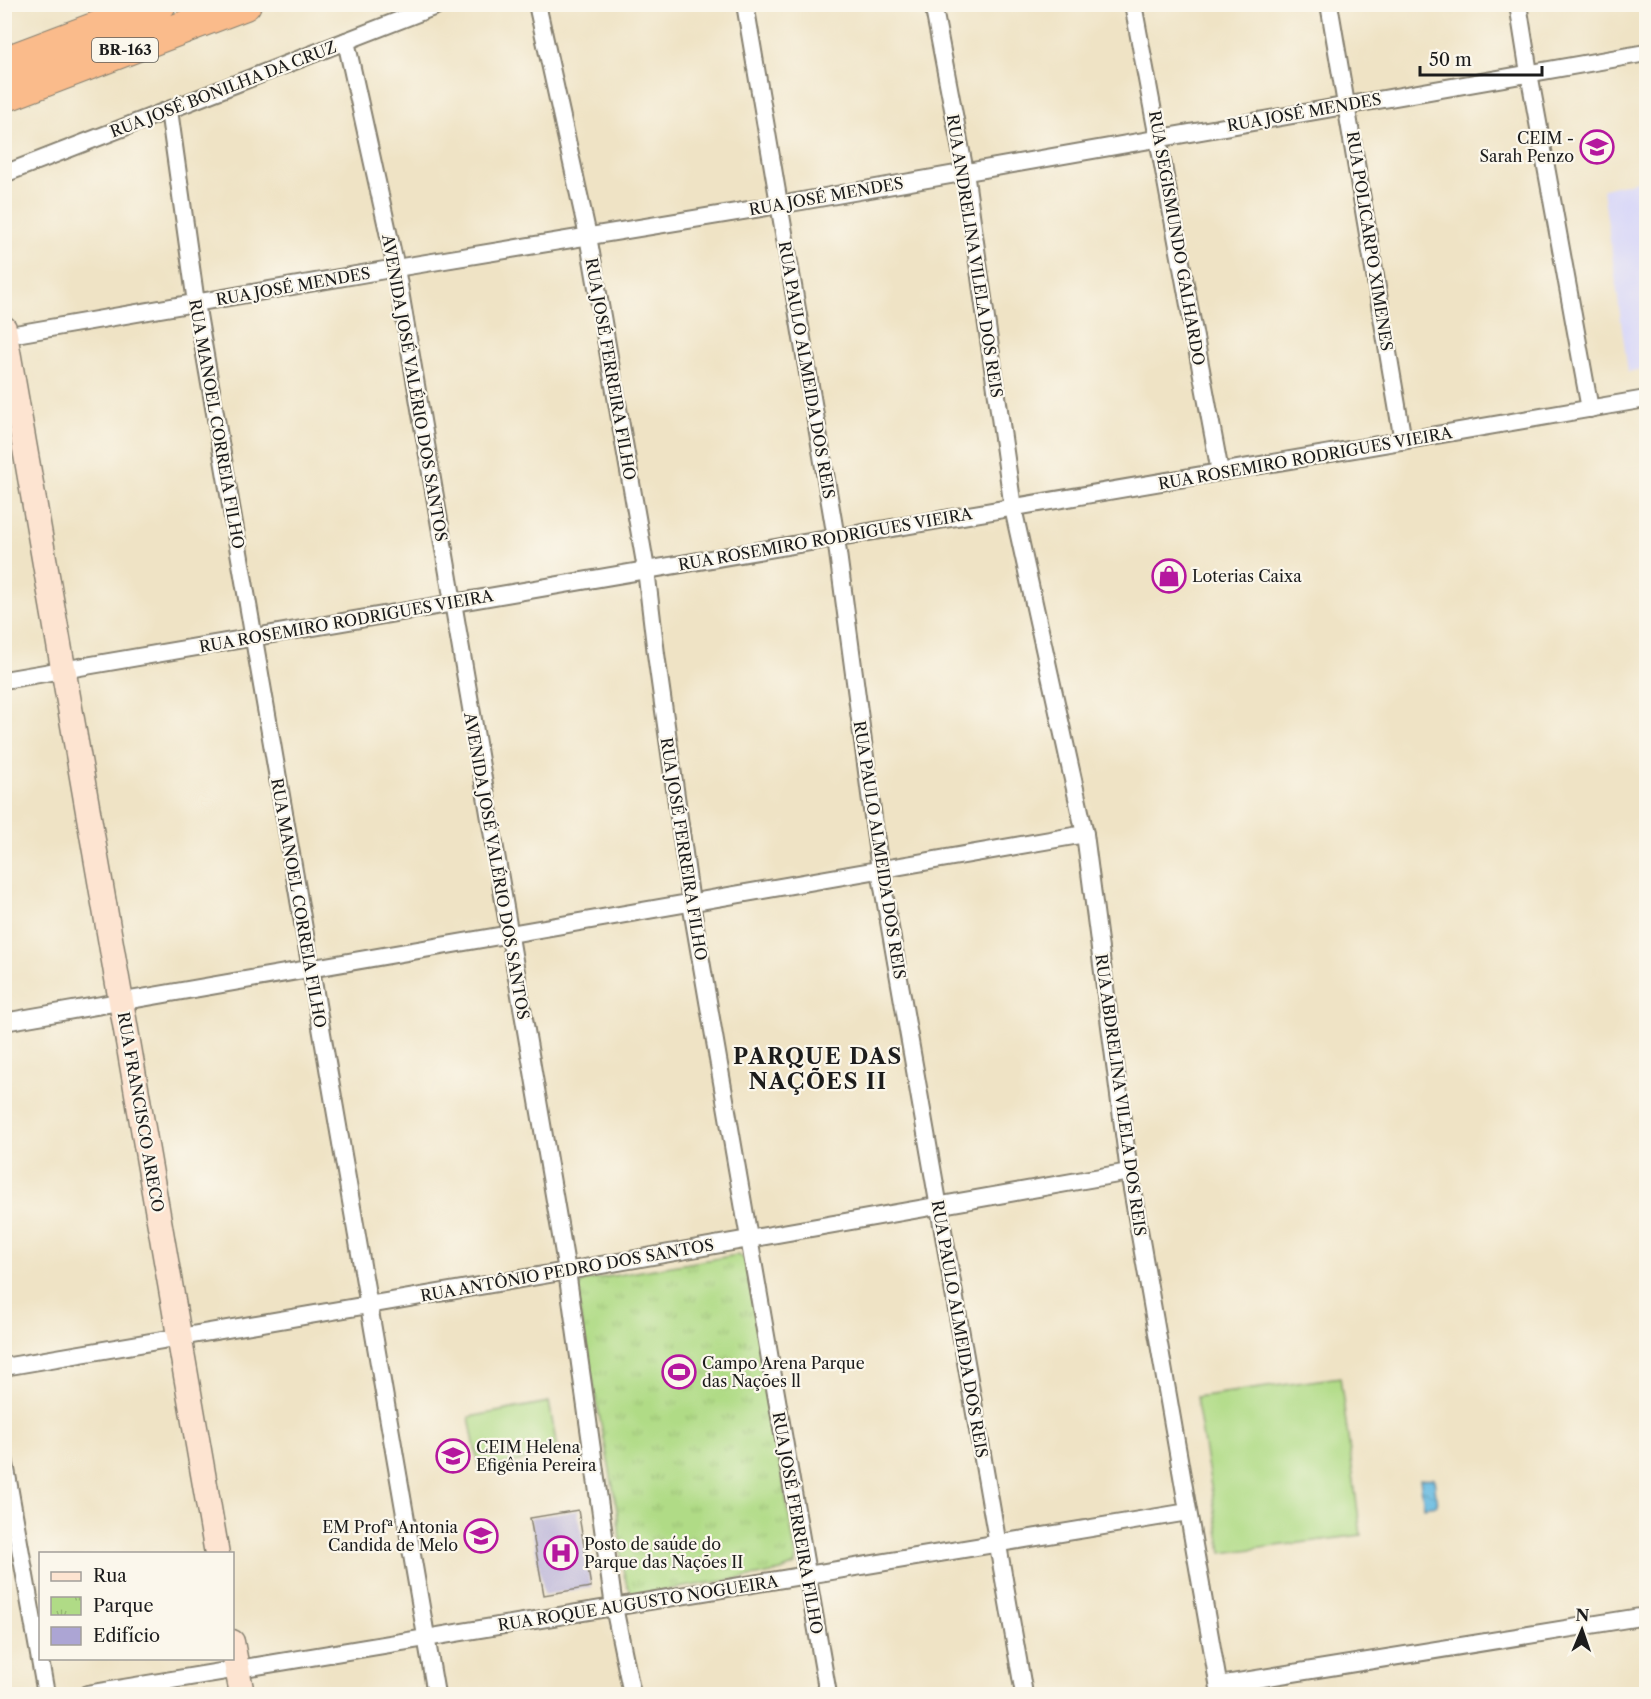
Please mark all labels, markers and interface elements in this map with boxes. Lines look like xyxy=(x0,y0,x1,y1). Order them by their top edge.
street label: RUA JOSÉ BONILHA DA CRUZ xyxy=(107,36,339,142)
road number: BR-163 xyxy=(92,38,158,62)
scale bar xyxy=(1420,39,1542,77)
text: 50 m xyxy=(1429,49,1472,71)
street label: RUA JOSÉ MENDES xyxy=(1225,89,1383,135)
street label: RUA SEGISMUNDO GALHARDO xyxy=(1145,109,1209,367)
street label: RUA ANDRELINA VILELA DOS REIS xyxy=(943,113,1007,399)
place label: CEIM - Sarah Penzo xyxy=(1479,128,1574,166)
school or university icon: CEIM - Sarah Penzo xyxy=(1579,129,1615,165)
street label: RUA POLICARPO XIMENES xyxy=(1343,130,1397,352)
street label: RUA JOSÉ MENDES xyxy=(747,173,905,219)
street label: AVENIDA JOSÉ VALÉRIO DOS SANTOS xyxy=(378,232,452,543)
street label: RUA PAULO ALMEIDA DOS REIS xyxy=(774,240,840,500)
street label: RUA JOSÉ FERREIRA FILHO xyxy=(582,256,640,482)
street label: RUA JOSÉ MENDES xyxy=(214,263,372,309)
street label: RUA MANOEL CORREIA FILHO xyxy=(185,297,249,551)
street label: RUA ROSEMIRO RODRIGUES VIEIRA xyxy=(1156,422,1455,494)
street label: RUA ROSEMIRO RODRIGUES VIEIRA xyxy=(676,503,975,575)
shop icon: Loterias Caixa xyxy=(1151,558,1187,594)
place label: Loterias Caixa xyxy=(1192,566,1302,586)
street label: RUA ROSEMIRO RODRIGUES VIEIRA xyxy=(197,585,496,657)
street label: AVENIDA JOSÉ VALÉRIO DOS SANTOS xyxy=(460,710,534,1021)
street label: RUA PAULO ALMEIDA DOS REIS xyxy=(850,719,910,981)
street label: RUA JOSÉ FERREIRA FILHO xyxy=(656,736,712,962)
street label: RUA MANOEL CORREIA FILHO xyxy=(267,776,331,1030)
street label: RUA ABDRELINA VILELA DOS REIS xyxy=(1091,953,1151,1237)
street label: RUA FRANCISCO ARECO xyxy=(114,1010,168,1214)
district label: PARQUE DAS NAÇÕES II xyxy=(733,1043,903,1095)
street label: RUA PAULO ALMEIDA DOS REIS xyxy=(927,1199,993,1459)
street label: RUA ANTÔNIO PEDRO DOS SANTOS xyxy=(419,1234,715,1306)
place label: Campo Arena Parque das Nações ll xyxy=(702,1353,865,1391)
sports icon: Campo Arena Parque das Nações ll xyxy=(661,1354,697,1390)
street label: RUA JOSÉ FERREIRA FILHO xyxy=(769,1410,827,1636)
place label: CEIM Helena Efigênia Pereira xyxy=(476,1437,597,1475)
school or university icon: CEIM Helena Efigênia Pereira xyxy=(435,1438,471,1474)
place label: EM Profª Antonia Candida de Melo xyxy=(322,1517,459,1555)
school or university icon: EM Profª Antonia Candida de Melo xyxy=(463,1518,499,1554)
place label: Posto de saúde do Parque das Nações II xyxy=(584,1534,743,1572)
hospital icon: Posto de saúde do Parque das Nações II xyxy=(543,1535,579,1571)
legend xyxy=(39,1552,234,1660)
text: Rua xyxy=(93,1565,127,1587)
street label: RUA ROQUE AUGUSTO NOGUEIRA xyxy=(496,1571,781,1635)
text: Parque xyxy=(93,1595,154,1617)
north arrow xyxy=(1552,1600,1612,1660)
text: N xyxy=(1575,1605,1590,1625)
text: Edifício xyxy=(93,1625,160,1647)

